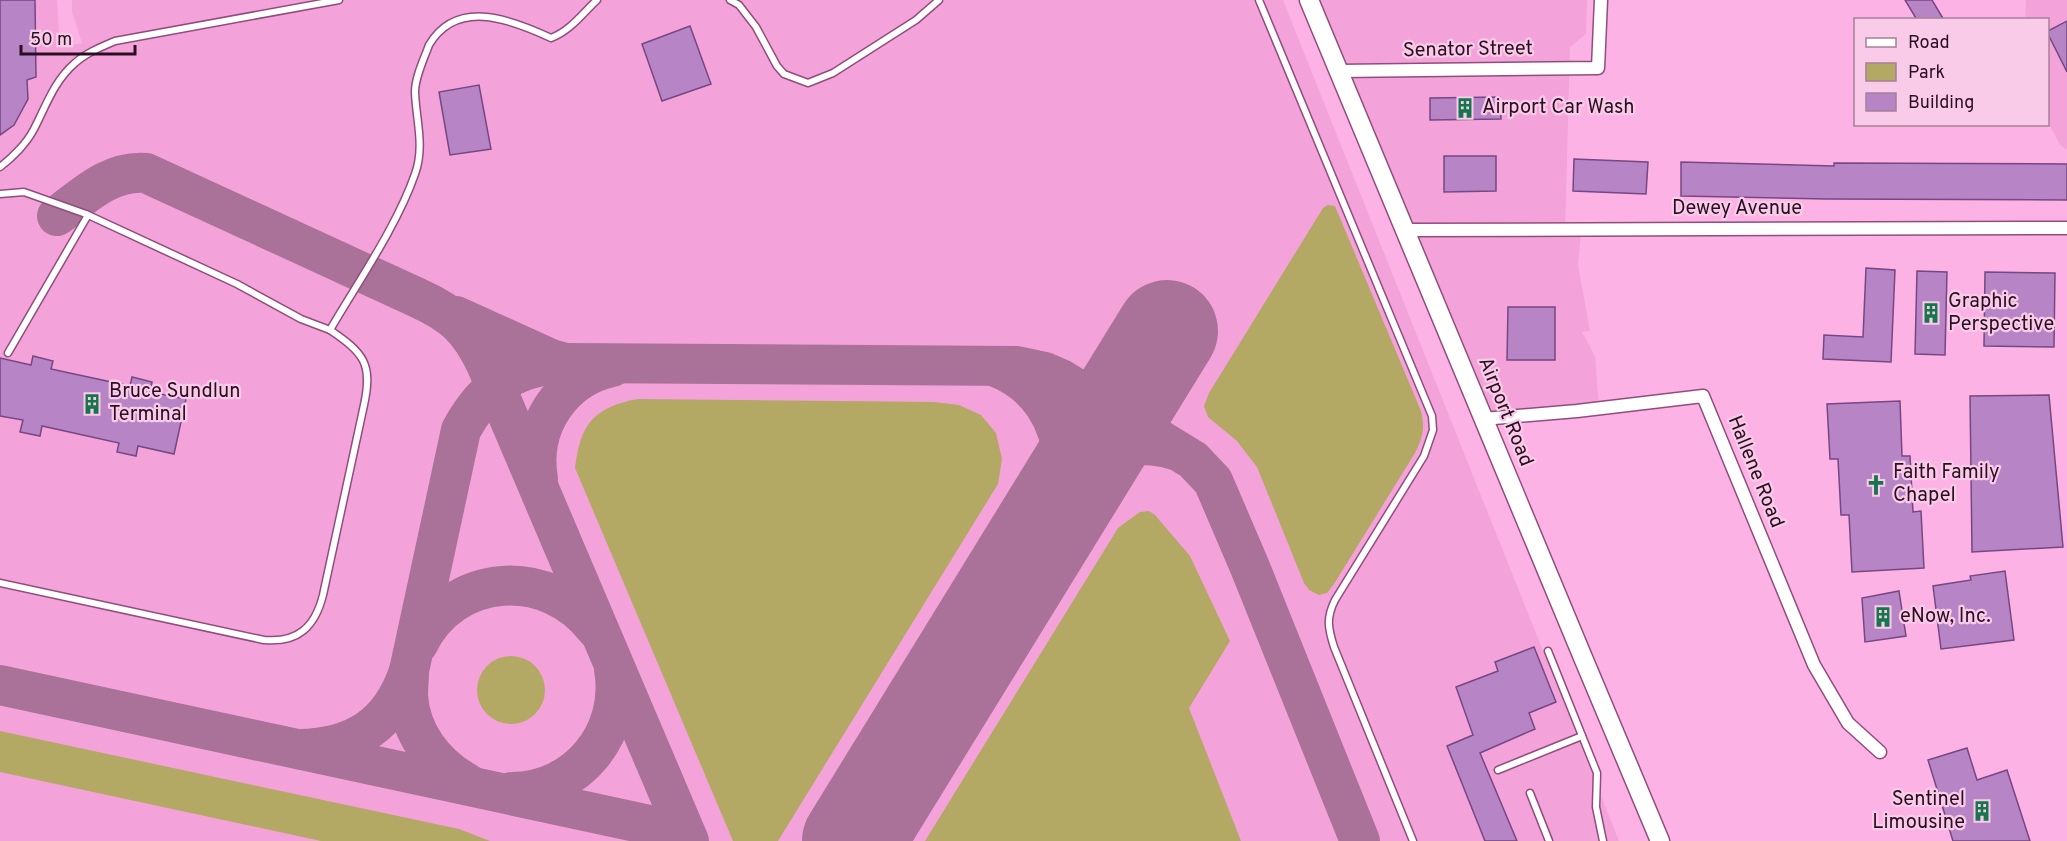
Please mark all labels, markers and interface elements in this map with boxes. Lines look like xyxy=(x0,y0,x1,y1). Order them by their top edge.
scale bar xyxy=(21,18,135,56)
legend xyxy=(1854,18,2049,126)
text: 50 m xyxy=(30,29,72,52)
text: Road xyxy=(1908,32,1950,55)
street label: Senator Street xyxy=(1403,36,1533,64)
text: Park xyxy=(1908,62,1945,85)
text: Building xyxy=(1908,92,1974,115)
place label: Airport Car Wash xyxy=(1482,95,1635,121)
building icon: Airport Car Wash xyxy=(1453,96,1477,120)
street label: Dewey Avenue xyxy=(1672,196,1802,222)
place label: Graphic Perspective xyxy=(1948,289,2054,338)
building icon: Graphic Perspective xyxy=(1919,301,1943,325)
street label: Airport Road xyxy=(1471,354,1539,470)
place label: Bruce Sundlun Terminal xyxy=(109,379,241,428)
building icon: Bruce Sundlun Terminal xyxy=(80,392,104,416)
street label: Hallene Road xyxy=(1721,412,1789,532)
place label: Faith Family Chapel xyxy=(1893,460,2000,509)
church icon: Faith Family Chapel xyxy=(1864,473,1888,497)
place label: eNow, Inc. xyxy=(1900,604,1991,630)
building icon: eNow, Inc. xyxy=(1871,605,1895,629)
place label: Sentinel Limousine xyxy=(1872,787,1965,836)
building icon: Sentinel Limousine xyxy=(1970,799,1994,823)

